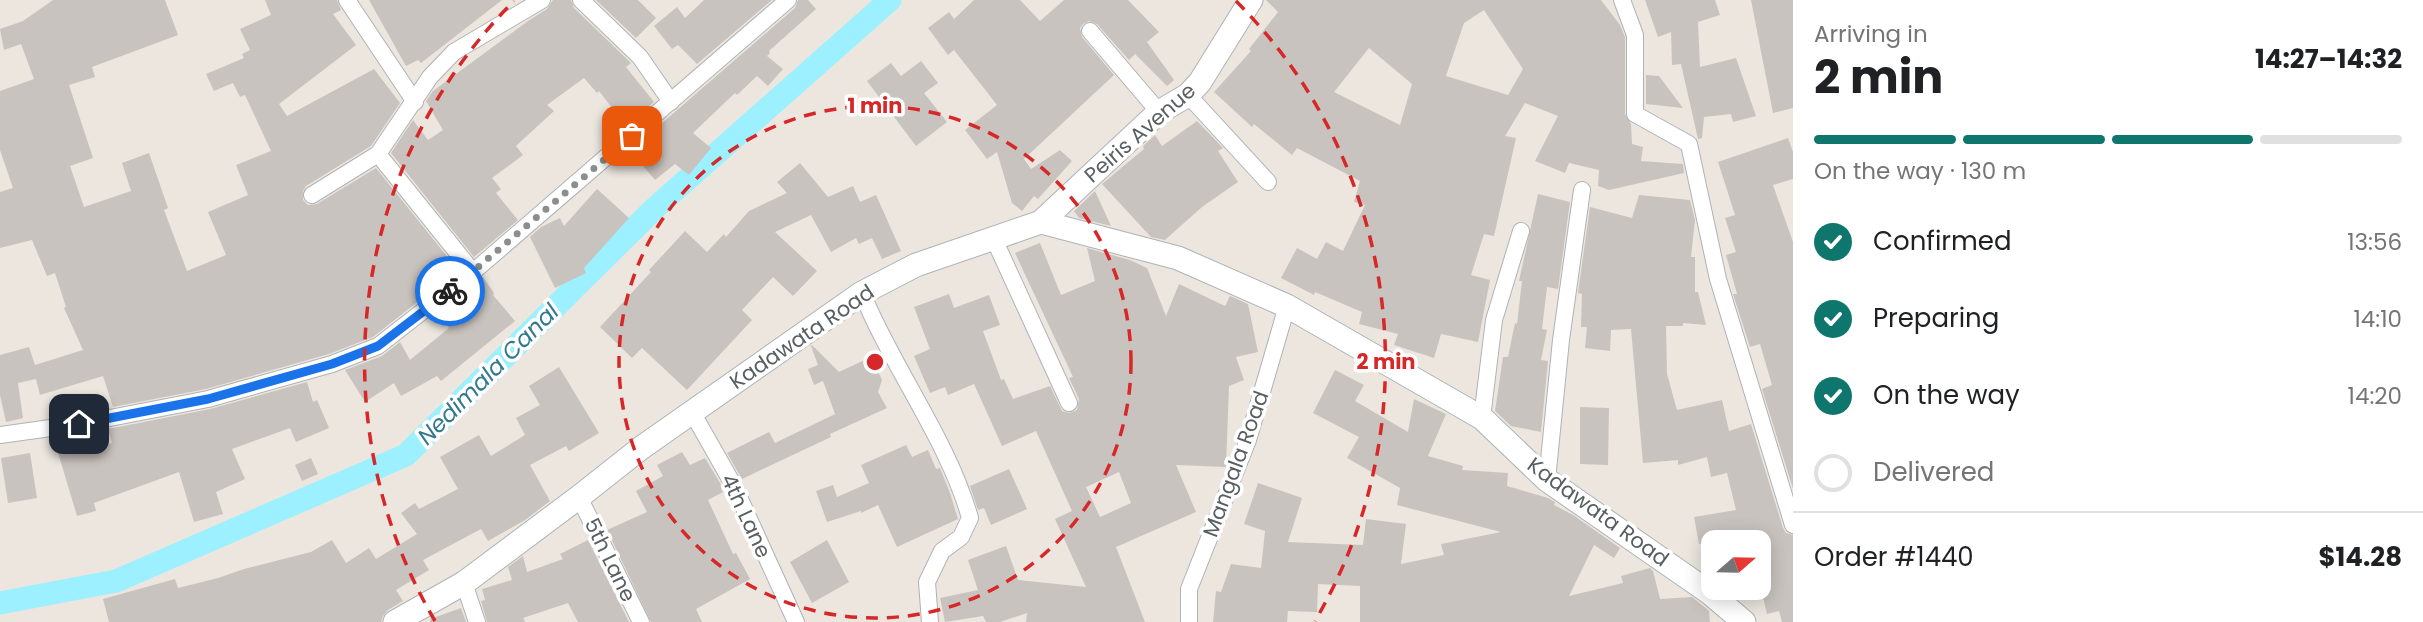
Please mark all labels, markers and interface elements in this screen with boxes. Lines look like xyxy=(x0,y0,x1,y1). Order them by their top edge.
text: Arriving in xyxy=(1814,18,1928,50)
text: 14:27–14:32 xyxy=(2255,41,2402,77)
text: 2 min xyxy=(1814,45,1943,109)
street label: Peiris Avenue xyxy=(1078,76,1202,189)
text: 1 min xyxy=(848,91,902,120)
pin xyxy=(602,106,662,166)
icon: bag xyxy=(613,117,651,155)
text: On the way · 130 m xyxy=(1814,155,2026,187)
icon: check xyxy=(1814,223,1852,261)
text: Confirmed xyxy=(1873,223,2011,259)
text: 13:56 xyxy=(2347,226,2402,258)
courier xyxy=(415,256,485,326)
icon: bike xyxy=(431,272,469,310)
street label: Kadawata Road xyxy=(724,277,880,396)
water label: Nedimala Canal xyxy=(410,296,566,452)
icon: check xyxy=(1814,300,1852,338)
text: Preparing xyxy=(1873,300,1999,336)
text: 14:10 xyxy=(2353,303,2402,335)
text: 2 min xyxy=(1356,347,1416,376)
centre of rings xyxy=(863,350,887,374)
icon: check xyxy=(1814,377,1852,415)
text: On the way xyxy=(1873,377,2020,413)
text: 14:20 xyxy=(2348,380,2402,412)
street label: Mangala Road xyxy=(1196,387,1275,541)
pin xyxy=(49,394,109,454)
icon: home xyxy=(60,405,98,443)
street label: Kadawata Road xyxy=(1522,450,1675,573)
text: Delivered xyxy=(1873,454,1994,490)
street label: 4th Lane xyxy=(714,469,779,563)
street label: 5th Lane xyxy=(578,513,643,606)
north arrow xyxy=(1701,530,1771,600)
map controls xyxy=(1701,530,1771,600)
text: Order #1440 xyxy=(1814,539,1974,575)
text: $14.28 xyxy=(2318,539,2402,575)

